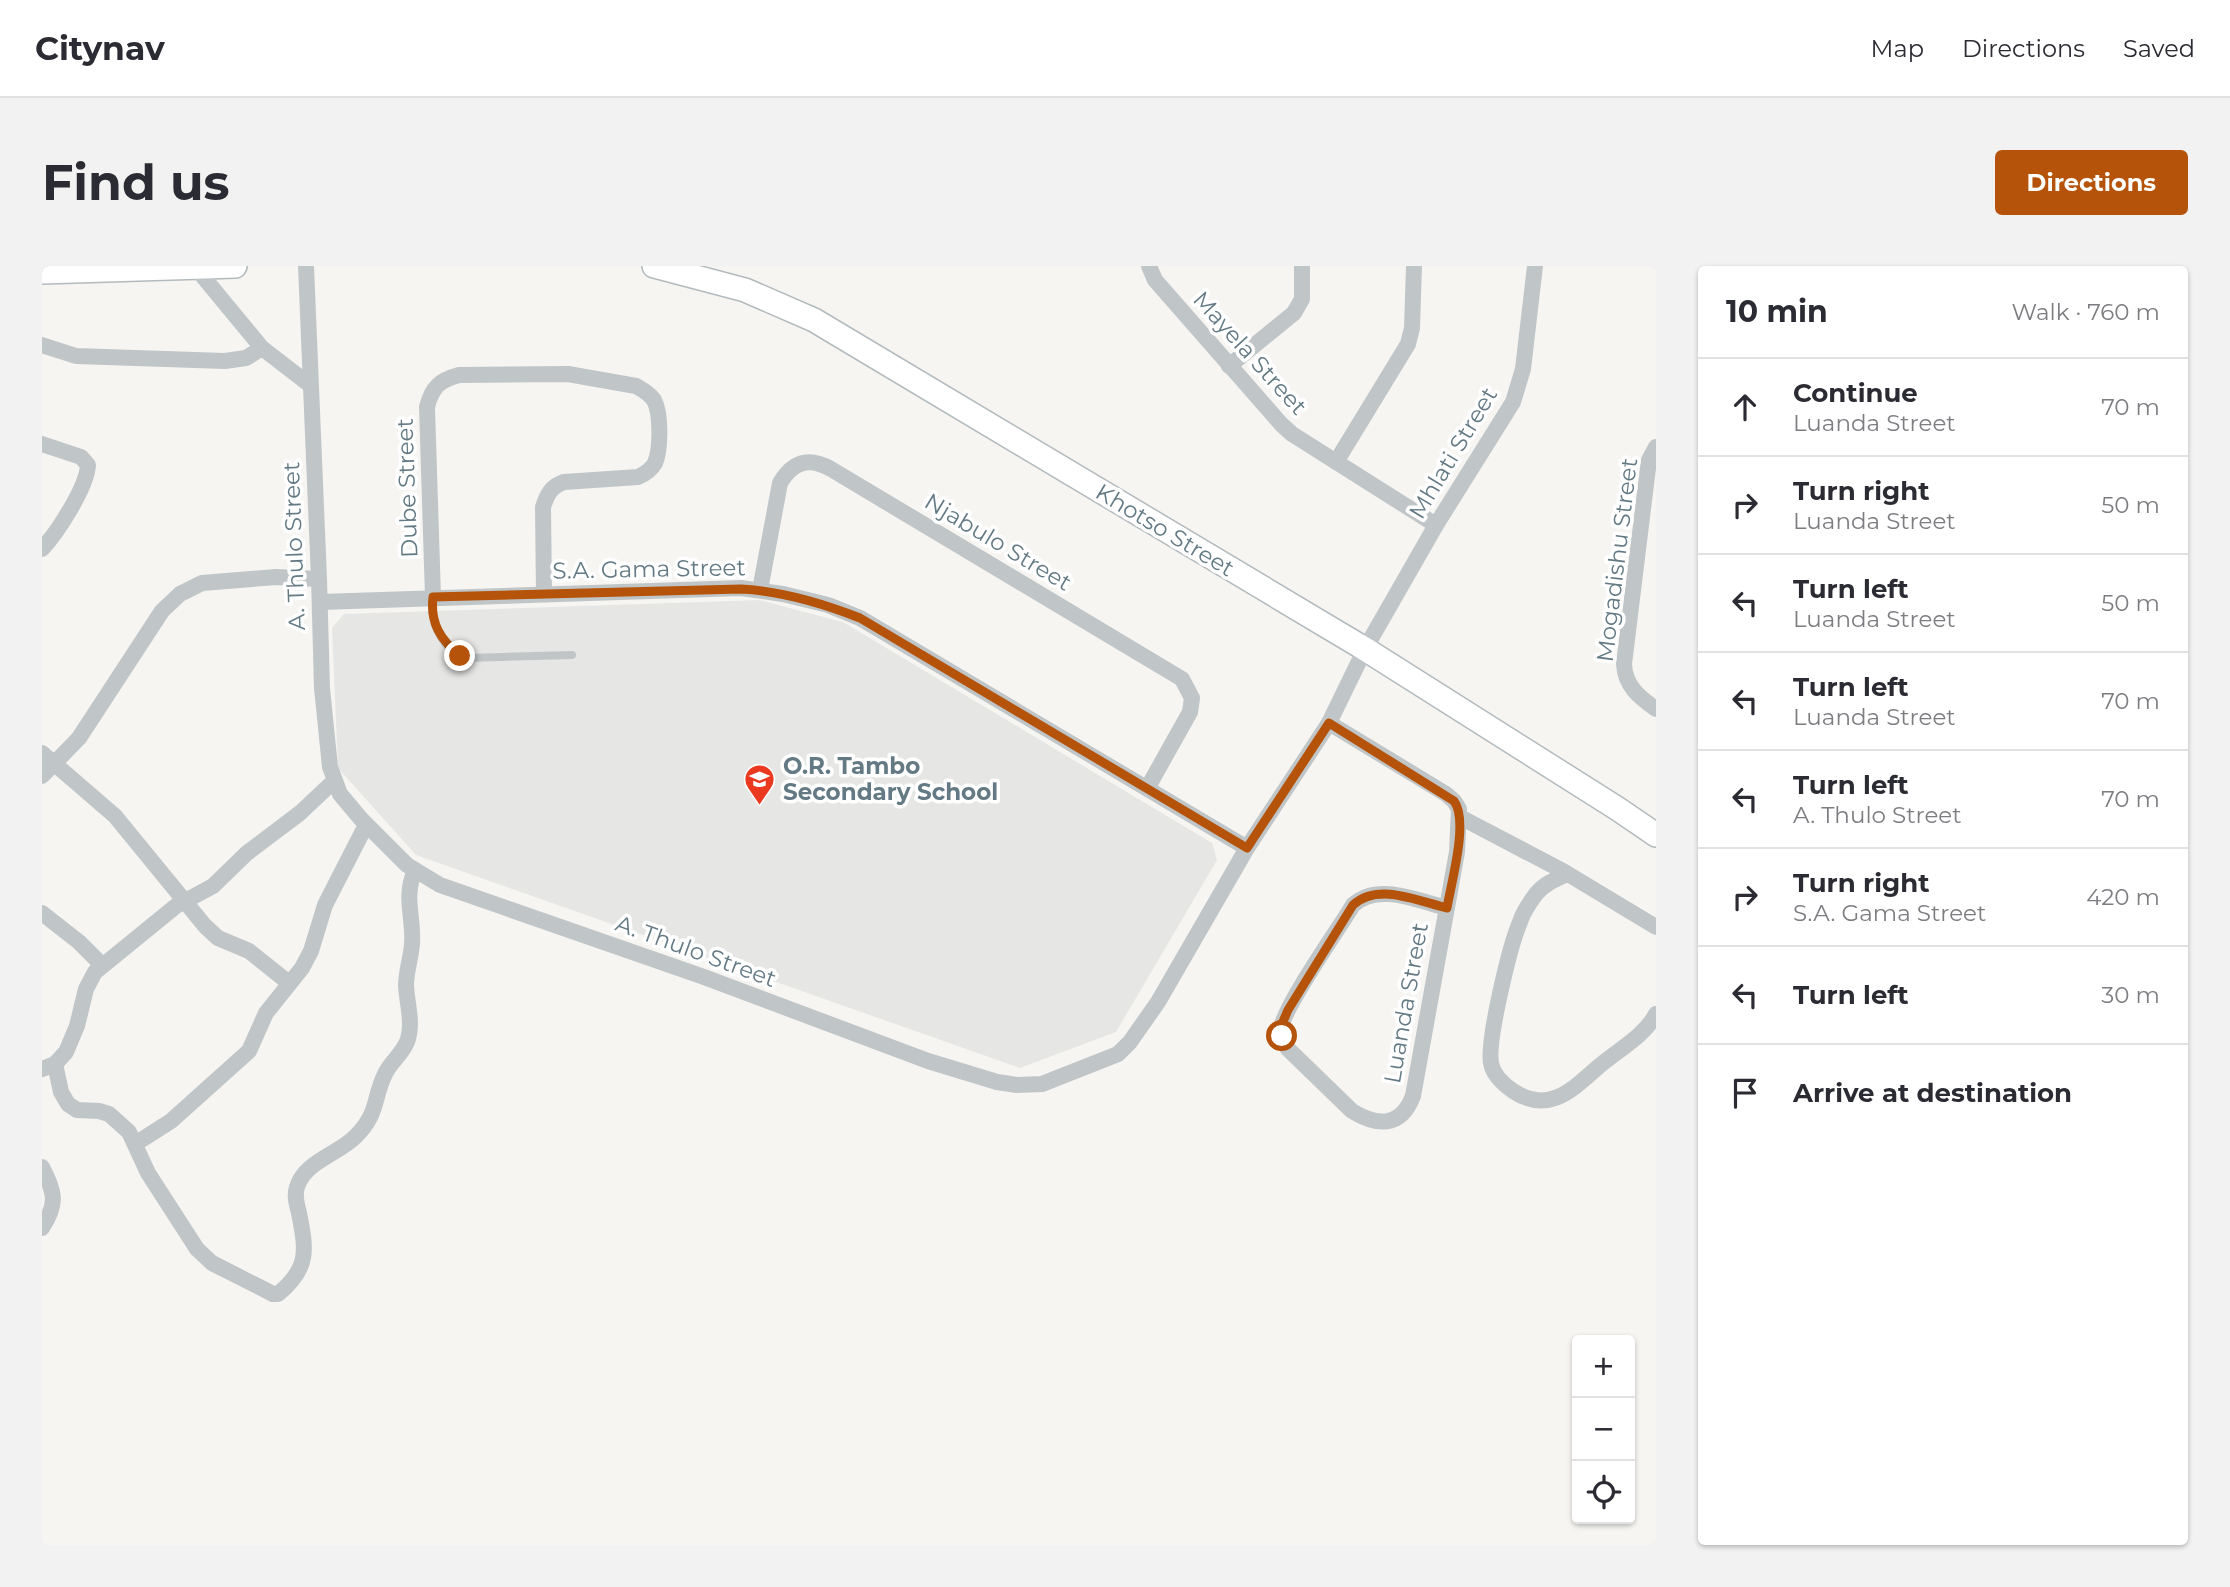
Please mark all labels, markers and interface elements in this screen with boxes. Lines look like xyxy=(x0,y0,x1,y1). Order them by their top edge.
text: Citynav xyxy=(35,28,165,68)
text: Map xyxy=(1871,34,1924,63)
text: Directions xyxy=(1962,34,2085,63)
text: Saved xyxy=(2123,34,2195,63)
button: Directions xyxy=(1995,150,2188,215)
text: Find us xyxy=(42,153,230,212)
street label: Mayela Street xyxy=(1187,286,1313,420)
text: 10 min xyxy=(1726,293,1828,330)
text: Walk · 760 m xyxy=(2012,298,2160,326)
text: Continue xyxy=(1793,377,1918,409)
street label: Mhlati Street xyxy=(1403,382,1503,524)
icon: ahead xyxy=(1726,388,1764,426)
text: 70 m xyxy=(2101,393,2160,421)
text: Luanda Street xyxy=(1793,409,1956,437)
street label: Dube Street xyxy=(391,418,423,558)
street label: Mogadishu Street xyxy=(1591,456,1643,664)
street label: A. Thulo Street xyxy=(277,461,311,631)
text: Turn right xyxy=(1793,475,1929,507)
street label: Khotso Street xyxy=(1091,478,1239,582)
icon: right xyxy=(1726,486,1764,524)
street label: Njabulo Street xyxy=(920,487,1076,597)
text: 50 m xyxy=(2101,491,2160,519)
text: Luanda Street xyxy=(1793,507,1956,535)
street label: S.A. Gama Street xyxy=(552,553,746,585)
text: Turn left xyxy=(1793,573,1909,605)
icon: left xyxy=(1726,584,1764,622)
text: 50 m xyxy=(2101,589,2160,617)
text: Luanda Street xyxy=(1793,605,1956,633)
route end xyxy=(444,640,475,671)
text: Turn left xyxy=(1793,671,1909,703)
icon: left xyxy=(1726,682,1764,720)
text: 70 m xyxy=(2101,687,2160,715)
text: Luanda Street xyxy=(1793,703,1956,731)
place label: O.R. Tambo Secondary School xyxy=(783,752,998,806)
school or university icon: O.R. Tambo Secondary School xyxy=(743,762,777,806)
text: Turn left xyxy=(1793,769,1909,801)
icon: left xyxy=(1726,780,1764,818)
text: 70 m xyxy=(2101,785,2160,813)
text: A. Thulo Street xyxy=(1793,801,1962,829)
text: Turn right xyxy=(1793,867,1929,899)
icon: right xyxy=(1726,878,1764,916)
text: 420 m xyxy=(2086,883,2160,911)
text: S.A. Gama Street xyxy=(1793,899,1986,927)
street label: A. Thulo Street xyxy=(612,909,780,993)
street label: Luanda Street xyxy=(1378,920,1434,1086)
icon: left xyxy=(1726,976,1764,1014)
text: Turn left xyxy=(1793,979,1909,1011)
text: 30 m xyxy=(2101,981,2160,1009)
route start xyxy=(1266,1020,1297,1051)
icon: arrive xyxy=(1726,1074,1764,1112)
text: Arrive at destination xyxy=(1793,1077,2072,1109)
map controls xyxy=(1572,1335,1635,1524)
button: + xyxy=(1572,1335,1635,1398)
button: − xyxy=(1572,1398,1635,1461)
button: locate xyxy=(1572,1461,1635,1524)

